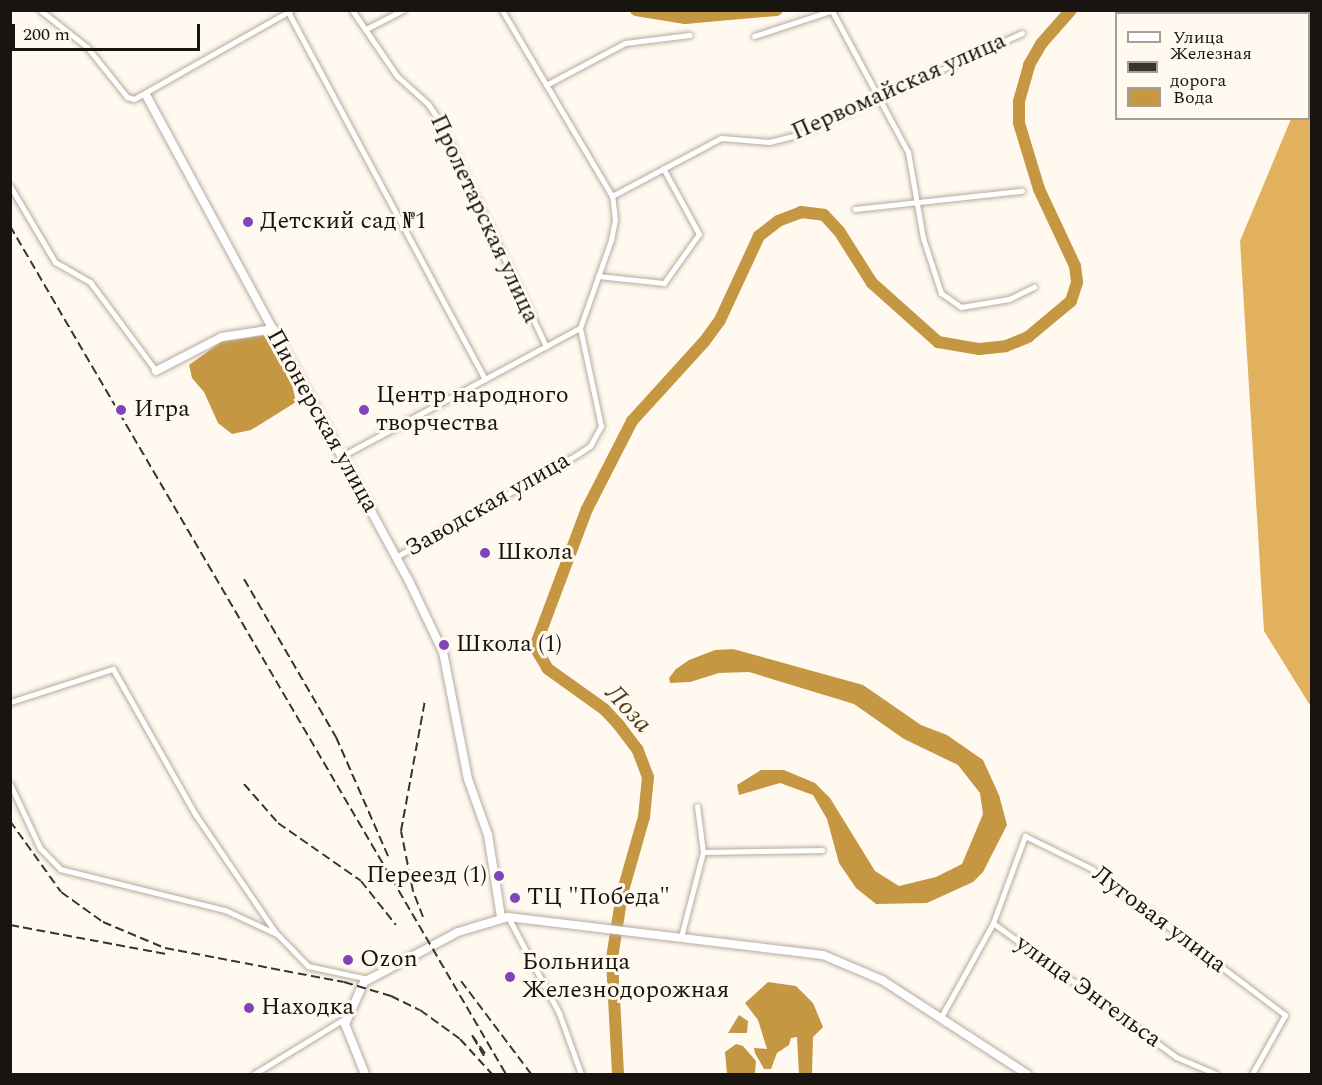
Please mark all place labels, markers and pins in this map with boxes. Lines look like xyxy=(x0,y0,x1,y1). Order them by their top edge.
place label: Детский сад №1 xyxy=(260,208,427,236)
marker: Детский сад №1 xyxy=(241,215,255,229)
place label: Центр народного творчества xyxy=(376,382,569,438)
place label: Игра xyxy=(134,396,190,424)
marker: Игра xyxy=(112,401,130,419)
marker: Центр народного творчества xyxy=(357,403,371,417)
place label: Школа xyxy=(497,539,573,567)
marker: Школа xyxy=(478,546,492,560)
place label: Школа (1) xyxy=(456,631,562,659)
marker: Школа (1) xyxy=(437,638,451,652)
place label: Переезд (1) xyxy=(366,862,487,890)
marker: Переезд (1) xyxy=(492,869,506,883)
place label: ТЦ "Победа" xyxy=(527,884,670,912)
marker: ТЦ "Победа" xyxy=(508,891,522,905)
place label: Ozon xyxy=(360,946,418,974)
place label: Больница Железнодорожная xyxy=(522,949,729,1005)
marker: Ozon xyxy=(341,953,355,967)
marker: Больница Железнодорожная xyxy=(503,970,517,984)
place label: Находка xyxy=(261,994,354,1022)
marker: Находка xyxy=(242,1001,256,1015)

